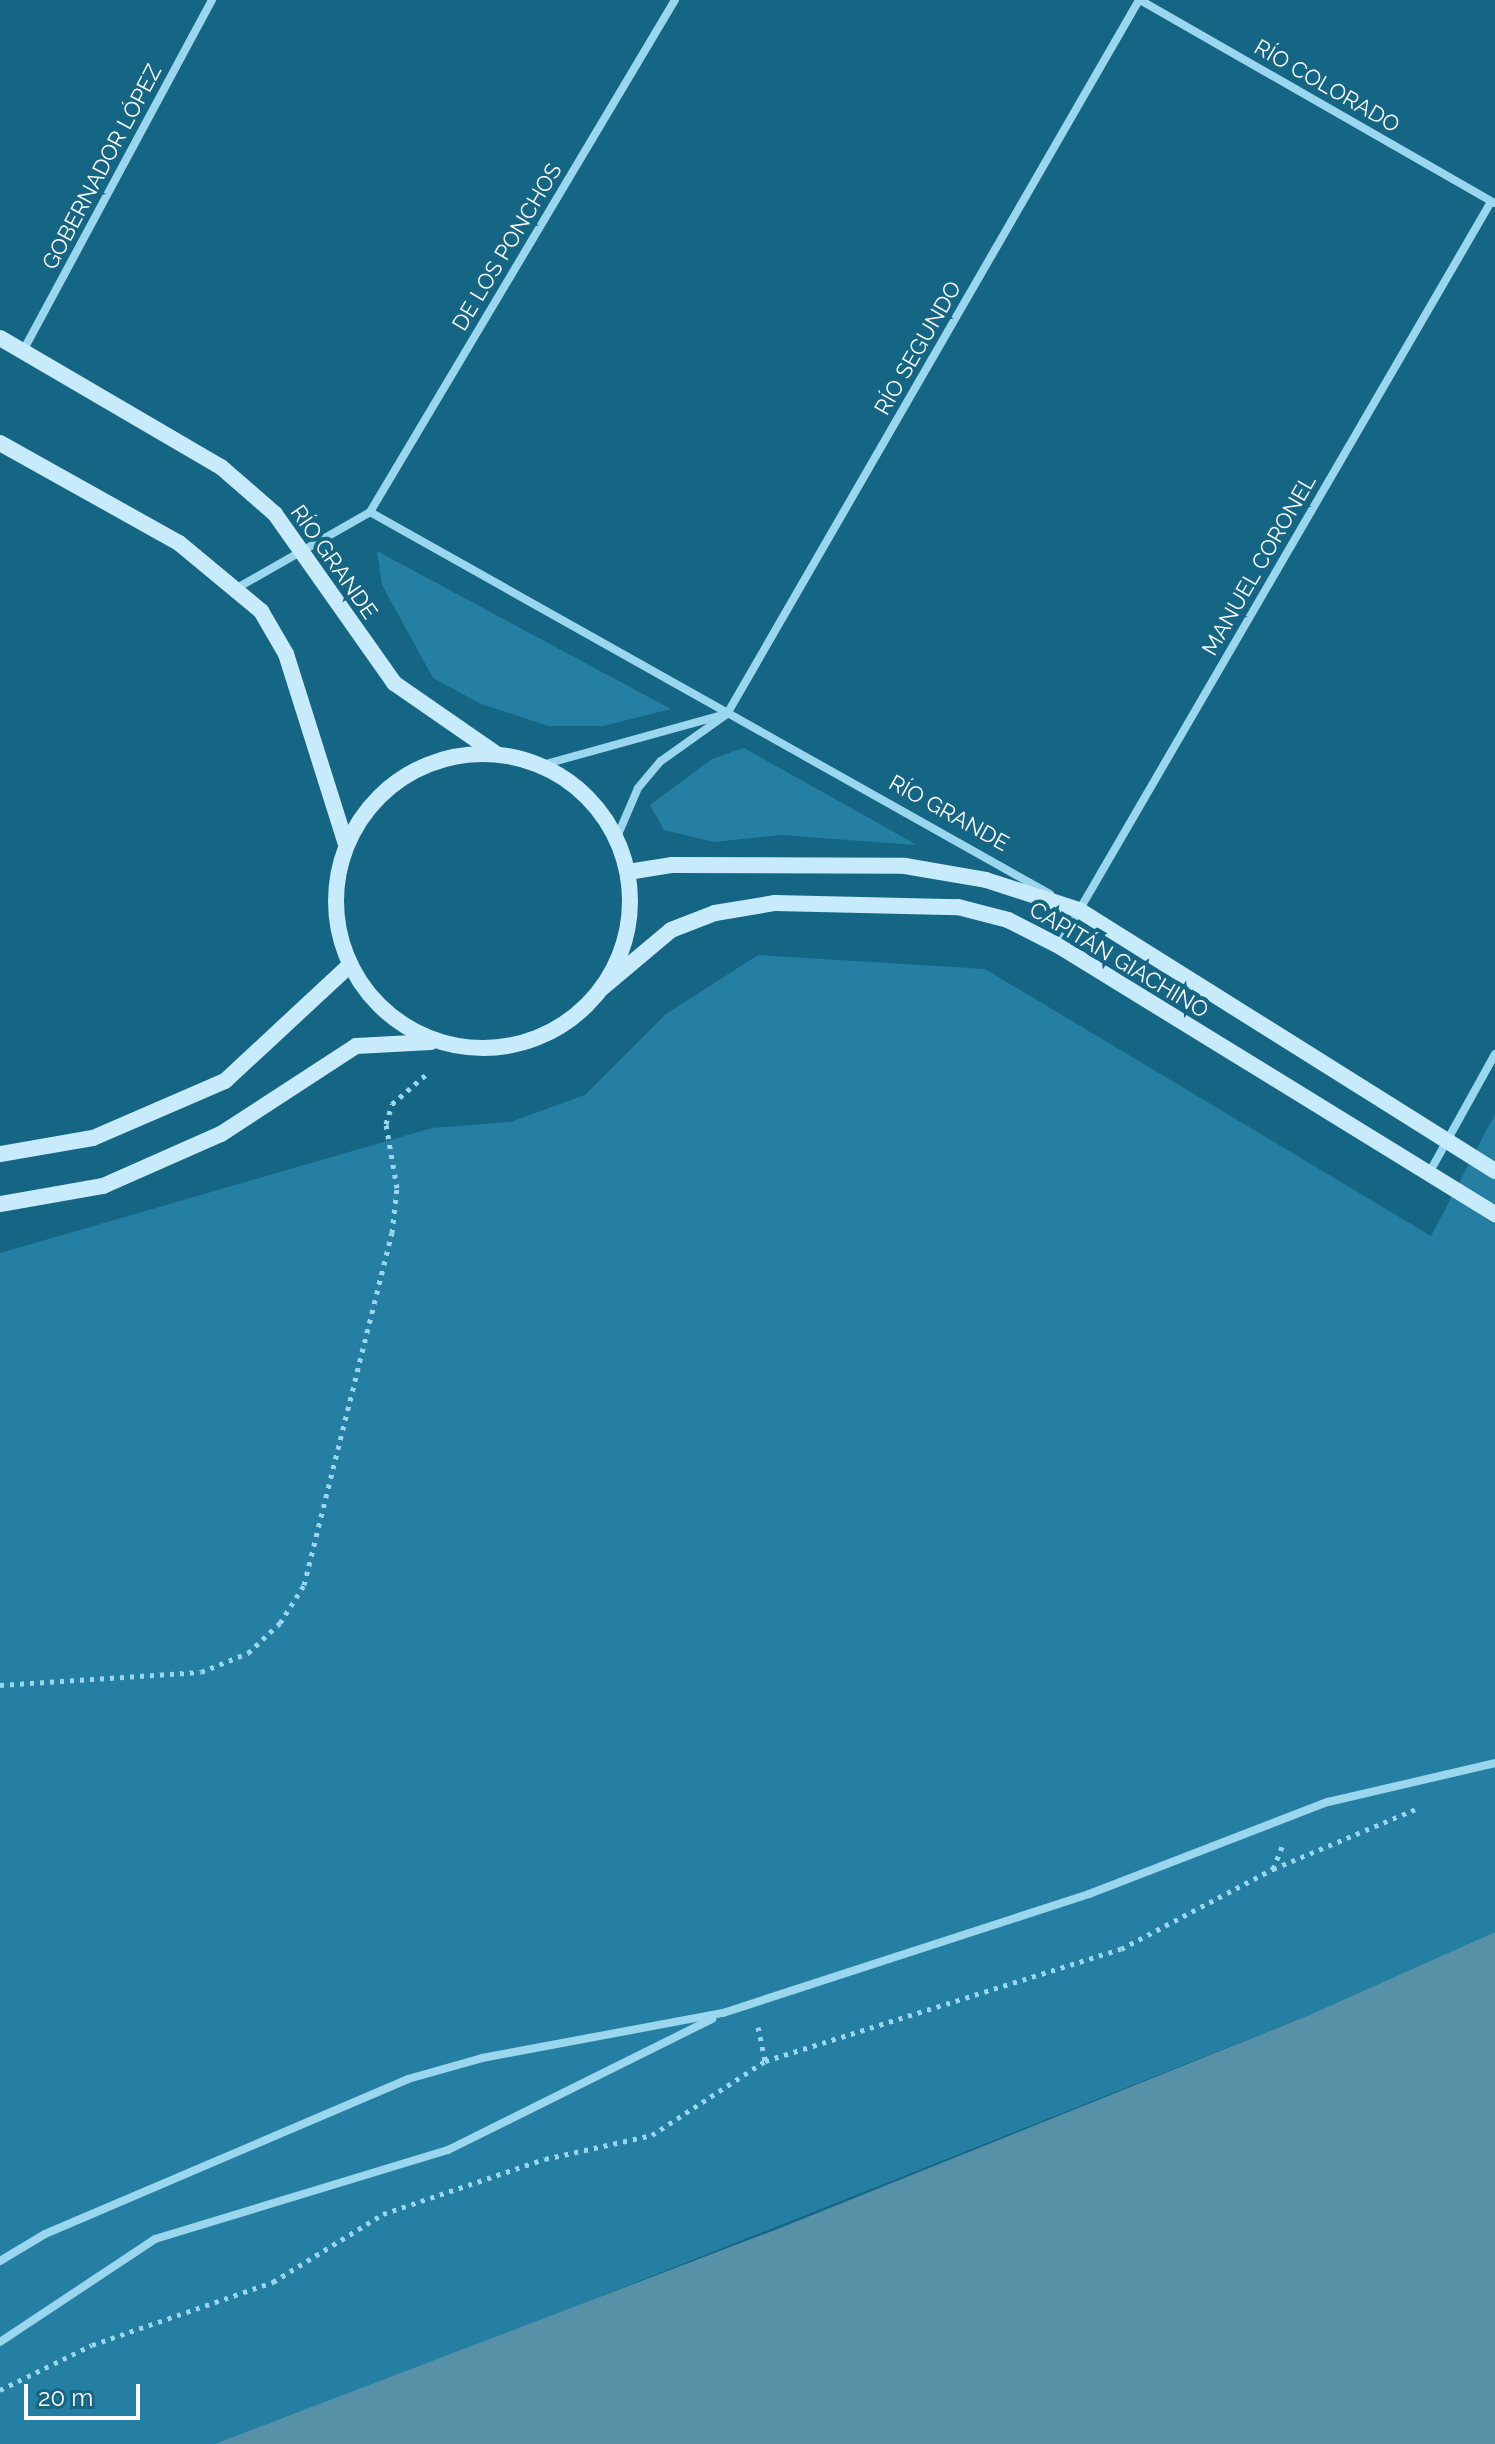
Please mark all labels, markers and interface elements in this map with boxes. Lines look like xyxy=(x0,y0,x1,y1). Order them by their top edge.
street label: RÍO COLORADO xyxy=(1250,34,1404,138)
street label: GOBERNADOR LÓPEZ xyxy=(37,60,167,274)
street label: DE LOS PONCHOS xyxy=(447,158,567,336)
street label: RÍO SEGUNDO xyxy=(869,276,967,420)
street label: MANUEL CORONEL xyxy=(1196,470,1322,660)
street label: RÍO GRANDE xyxy=(285,500,383,624)
street label: RÍO GRANDE xyxy=(884,769,1014,857)
street label: CAPITÁN GIACHINO xyxy=(1025,896,1213,1024)
scale bar xyxy=(28,2368,144,2418)
text: 20 m xyxy=(38,2383,93,2412)

